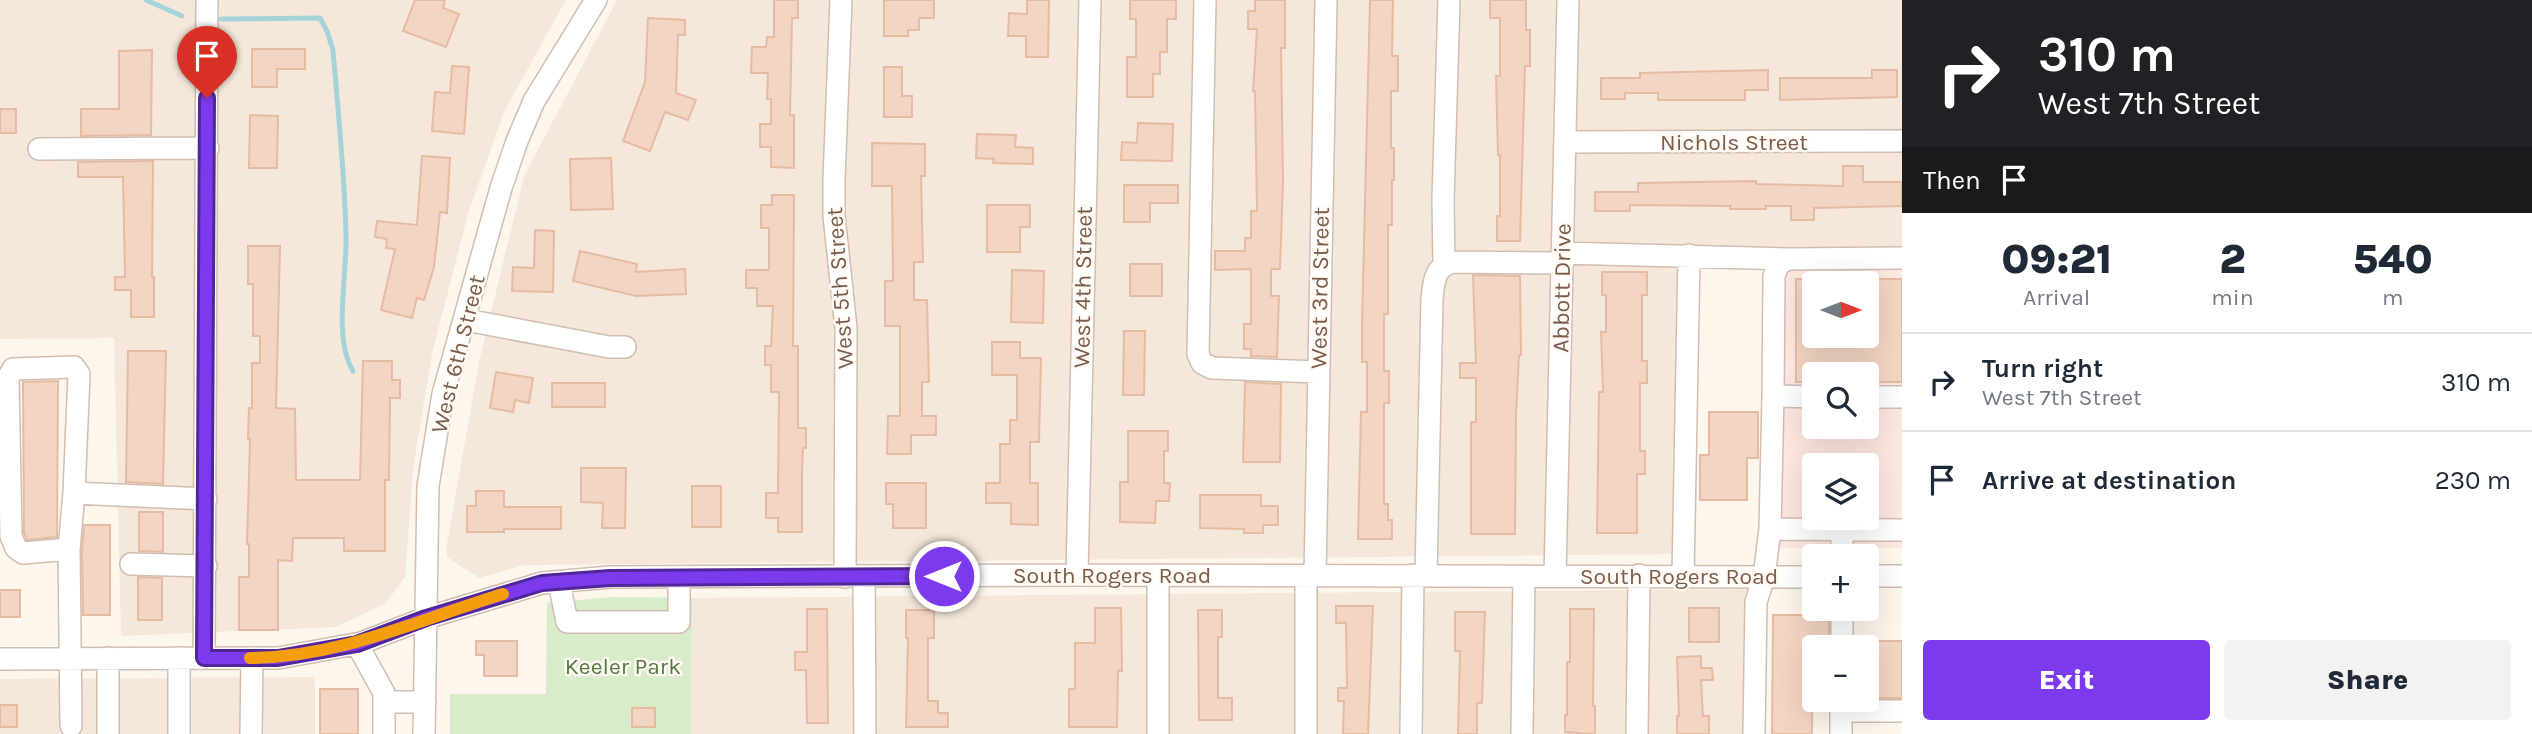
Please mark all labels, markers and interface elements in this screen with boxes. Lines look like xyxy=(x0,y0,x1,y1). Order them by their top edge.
pin xyxy=(177,26,237,98)
text: 310 m xyxy=(2038,26,2176,83)
icon: right xyxy=(1923,28,2014,119)
icon: arrive xyxy=(188,37,226,75)
text: West 7th Street xyxy=(2038,85,2260,122)
street label: Nichols Street xyxy=(1660,129,1808,156)
icon: arrive xyxy=(1995,161,2033,199)
text: Then xyxy=(1923,165,1981,196)
street label: West 5th Street xyxy=(821,206,859,370)
street label: West 4th Street xyxy=(1068,206,1098,368)
street label: West 3rd Street xyxy=(1305,206,1335,369)
street label: Abbott Drive xyxy=(1547,223,1577,353)
text: 09:21 xyxy=(2001,234,2112,284)
text: 2 xyxy=(2219,234,2246,284)
text: 540 xyxy=(2353,234,2433,284)
north arrow xyxy=(1802,271,1880,348)
map controls xyxy=(1802,271,1879,712)
street label: West 6th Street xyxy=(425,272,491,436)
text: Arrival xyxy=(2023,284,2090,311)
text: min xyxy=(2211,284,2254,311)
text: m xyxy=(2382,284,2404,311)
text: Turn right xyxy=(1982,353,2103,384)
button: search xyxy=(1802,362,1879,439)
icon: right xyxy=(1923,363,1961,401)
text: 310 m xyxy=(2441,367,2511,398)
text: West 7th Street xyxy=(1982,384,2142,411)
button: layers xyxy=(1802,453,1879,530)
icon: arrive xyxy=(1923,461,1961,499)
text: Arrive at destination xyxy=(1982,465,2236,496)
text: 230 m xyxy=(2435,465,2511,496)
position arrow xyxy=(907,539,981,613)
button: + xyxy=(1802,544,1879,621)
street label: South Rogers Road xyxy=(1013,562,1211,589)
street label: South Rogers Road xyxy=(1580,563,1778,590)
button: − xyxy=(1802,635,1879,712)
button: Exit xyxy=(1923,640,2210,720)
button: Share xyxy=(2224,640,2511,720)
park label: Keeler Park xyxy=(565,653,681,680)

